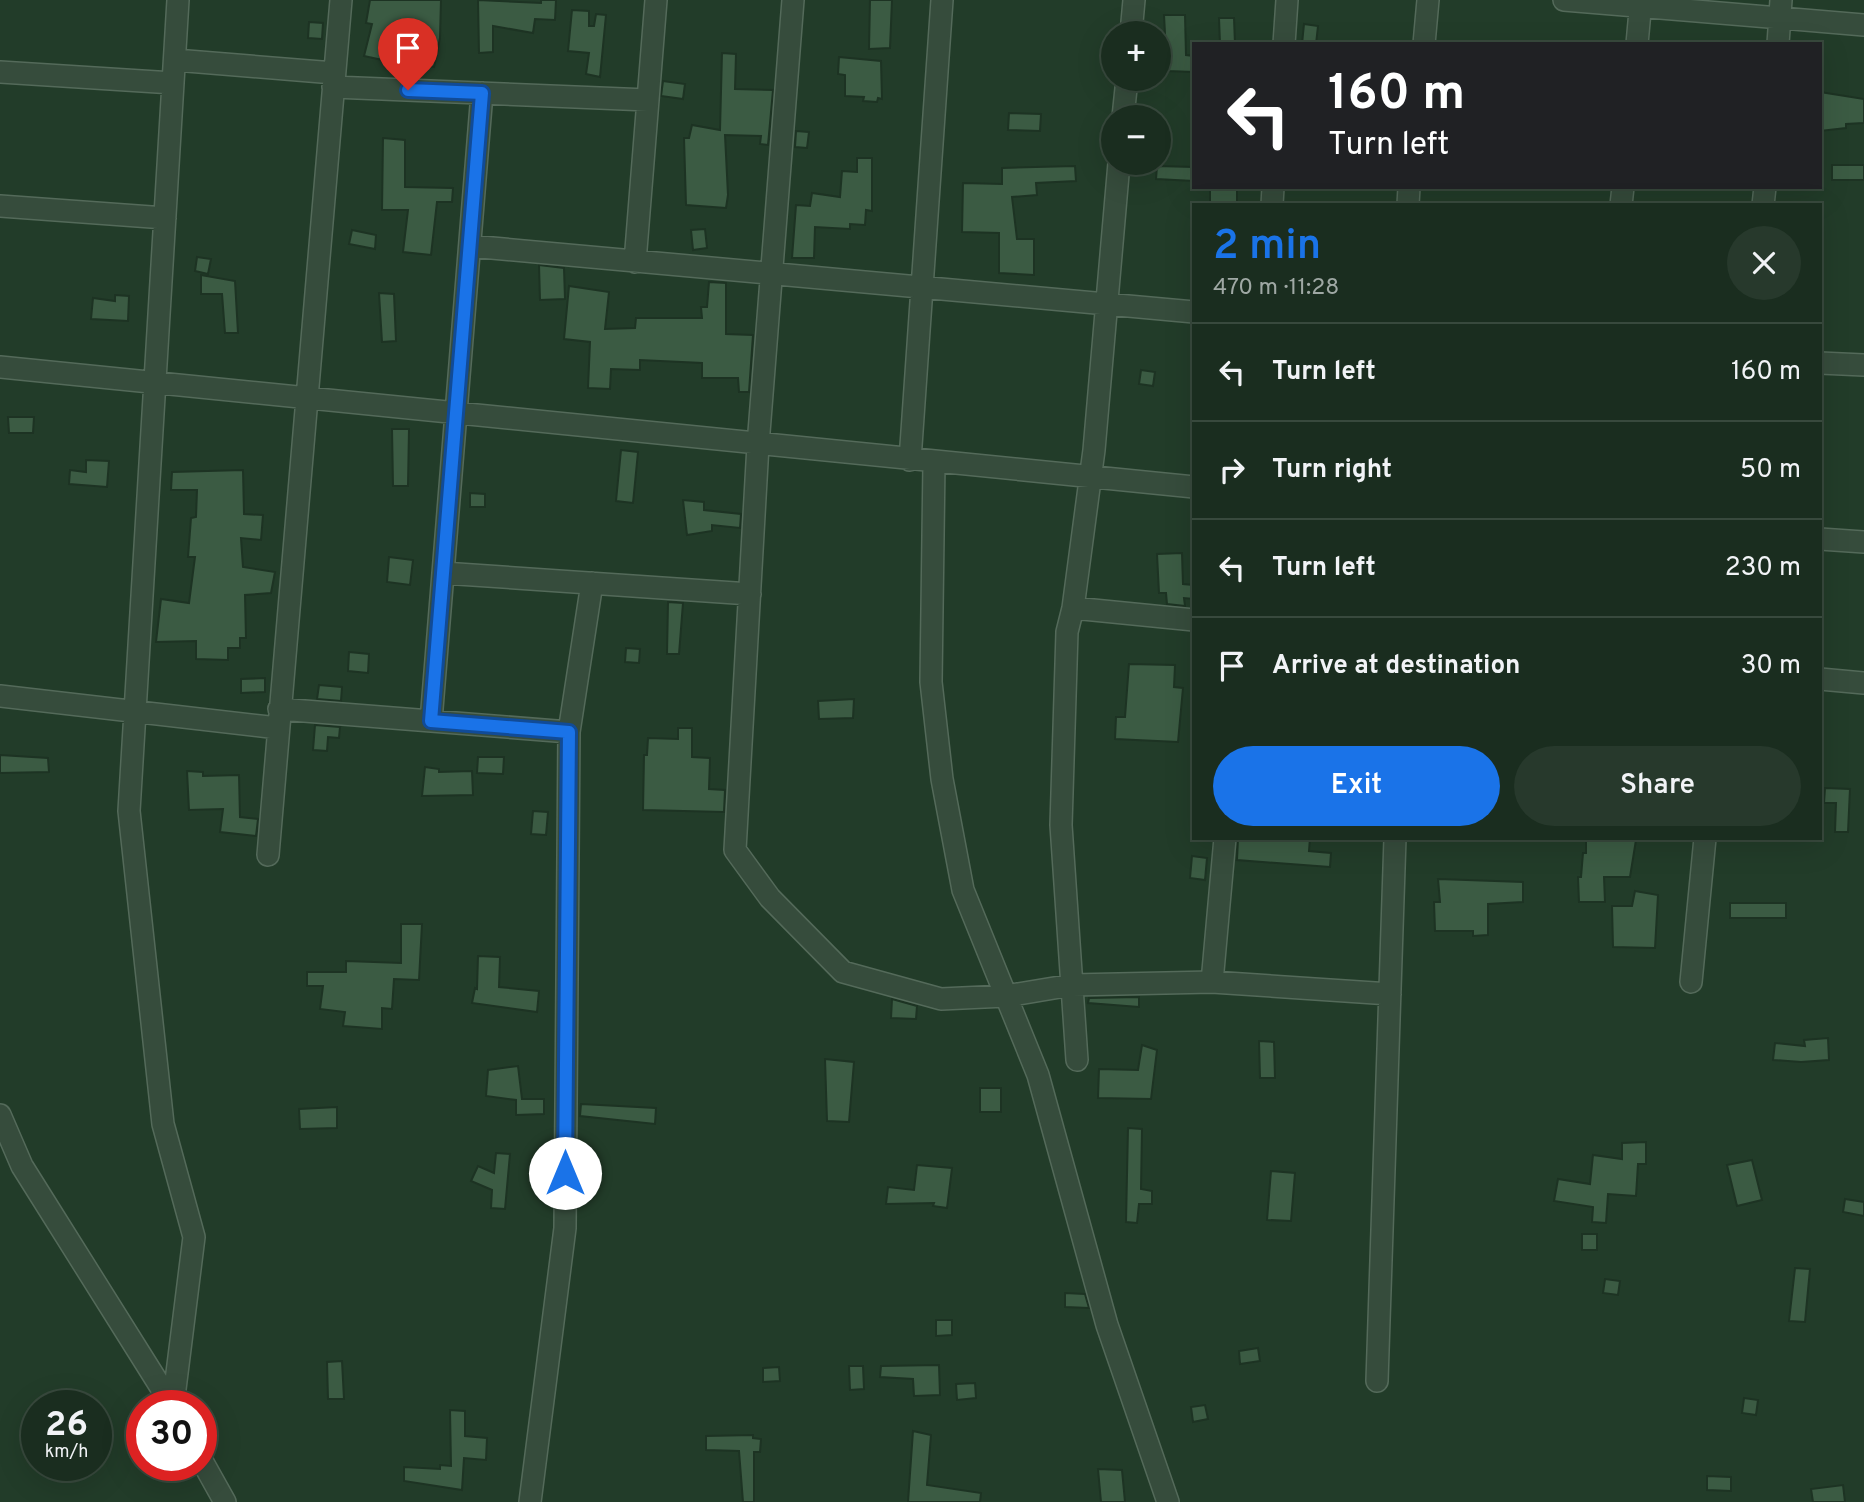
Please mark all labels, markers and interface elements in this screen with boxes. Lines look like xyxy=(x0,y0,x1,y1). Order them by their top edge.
pin xyxy=(378,18,438,90)
map controls xyxy=(1101,21,1171,175)
button: + xyxy=(1101,21,1171,91)
icon: arrive xyxy=(389,29,427,67)
text: 160 m xyxy=(1328,65,1465,127)
icon: left xyxy=(1213,70,1304,161)
button: − xyxy=(1101,105,1171,175)
text: Turn left xyxy=(1328,126,1449,166)
text: 2 min xyxy=(1213,221,1321,274)
button: close xyxy=(1727,226,1801,300)
text: 470 m · 11:28 xyxy=(1213,274,1339,303)
icon: left xyxy=(1213,353,1251,391)
text: Turn left xyxy=(1272,356,1376,389)
text: 160 m xyxy=(1731,356,1801,389)
icon: right xyxy=(1213,451,1251,489)
text: Turn right xyxy=(1272,454,1392,487)
text: 50 m xyxy=(1740,454,1801,487)
icon: left xyxy=(1213,549,1251,587)
text: Turn left xyxy=(1272,552,1376,585)
text: 230 m xyxy=(1725,552,1801,585)
icon: arrive xyxy=(1213,647,1251,685)
text: Arrive at destination xyxy=(1272,650,1520,683)
text: 30 m xyxy=(1741,650,1801,683)
button: Exit xyxy=(1213,746,1500,826)
button: Share xyxy=(1514,746,1801,826)
position arrow xyxy=(528,1136,602,1210)
speed limit sign: 30 xyxy=(126,1390,217,1481)
text: 26 xyxy=(45,1404,88,1448)
text: km/h xyxy=(45,1441,88,1464)

